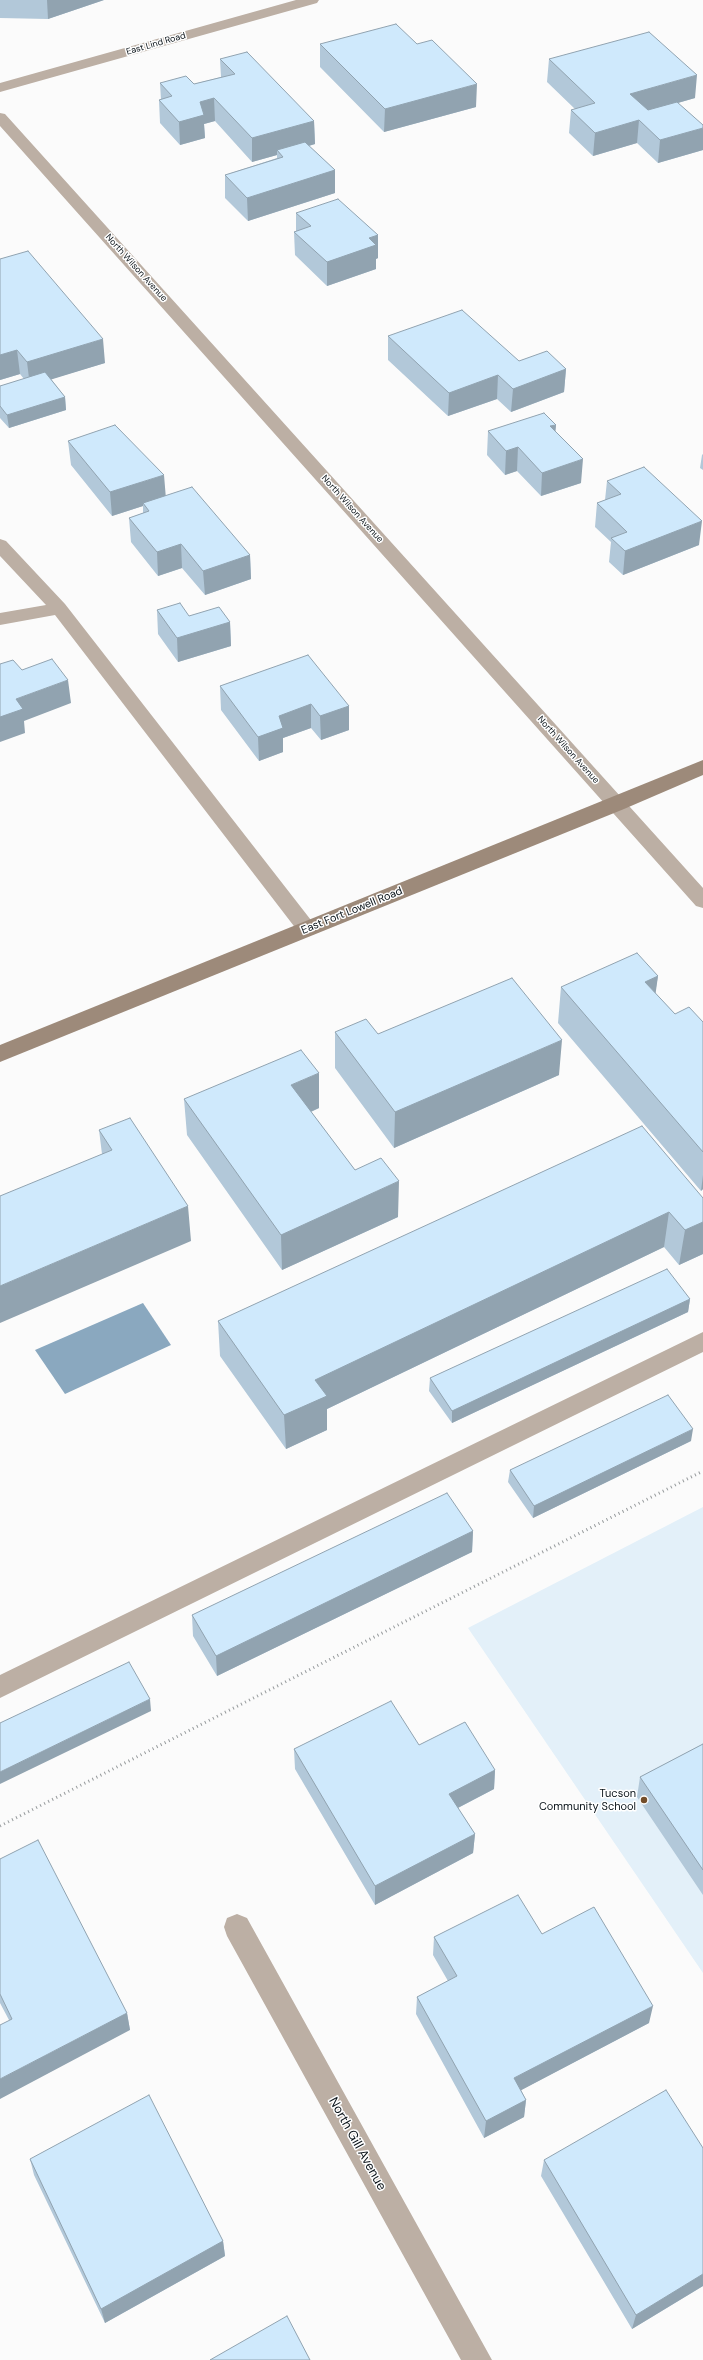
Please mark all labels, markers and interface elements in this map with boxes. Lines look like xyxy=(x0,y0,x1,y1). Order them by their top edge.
street label: East Lind Road xyxy=(125,30,187,58)
street label: North Wilson Avenue xyxy=(103,232,169,304)
street label: North Wilson Avenue xyxy=(319,473,385,545)
street label: North Wilson Avenue xyxy=(535,714,601,786)
street label: East Fort Lowell Road xyxy=(299,885,405,937)
place label: Tucson Community School xyxy=(539,1787,636,1813)
marker: Tucson Community School xyxy=(639,1795,649,1805)
street label: North Gill Avenue xyxy=(325,2095,389,2193)

